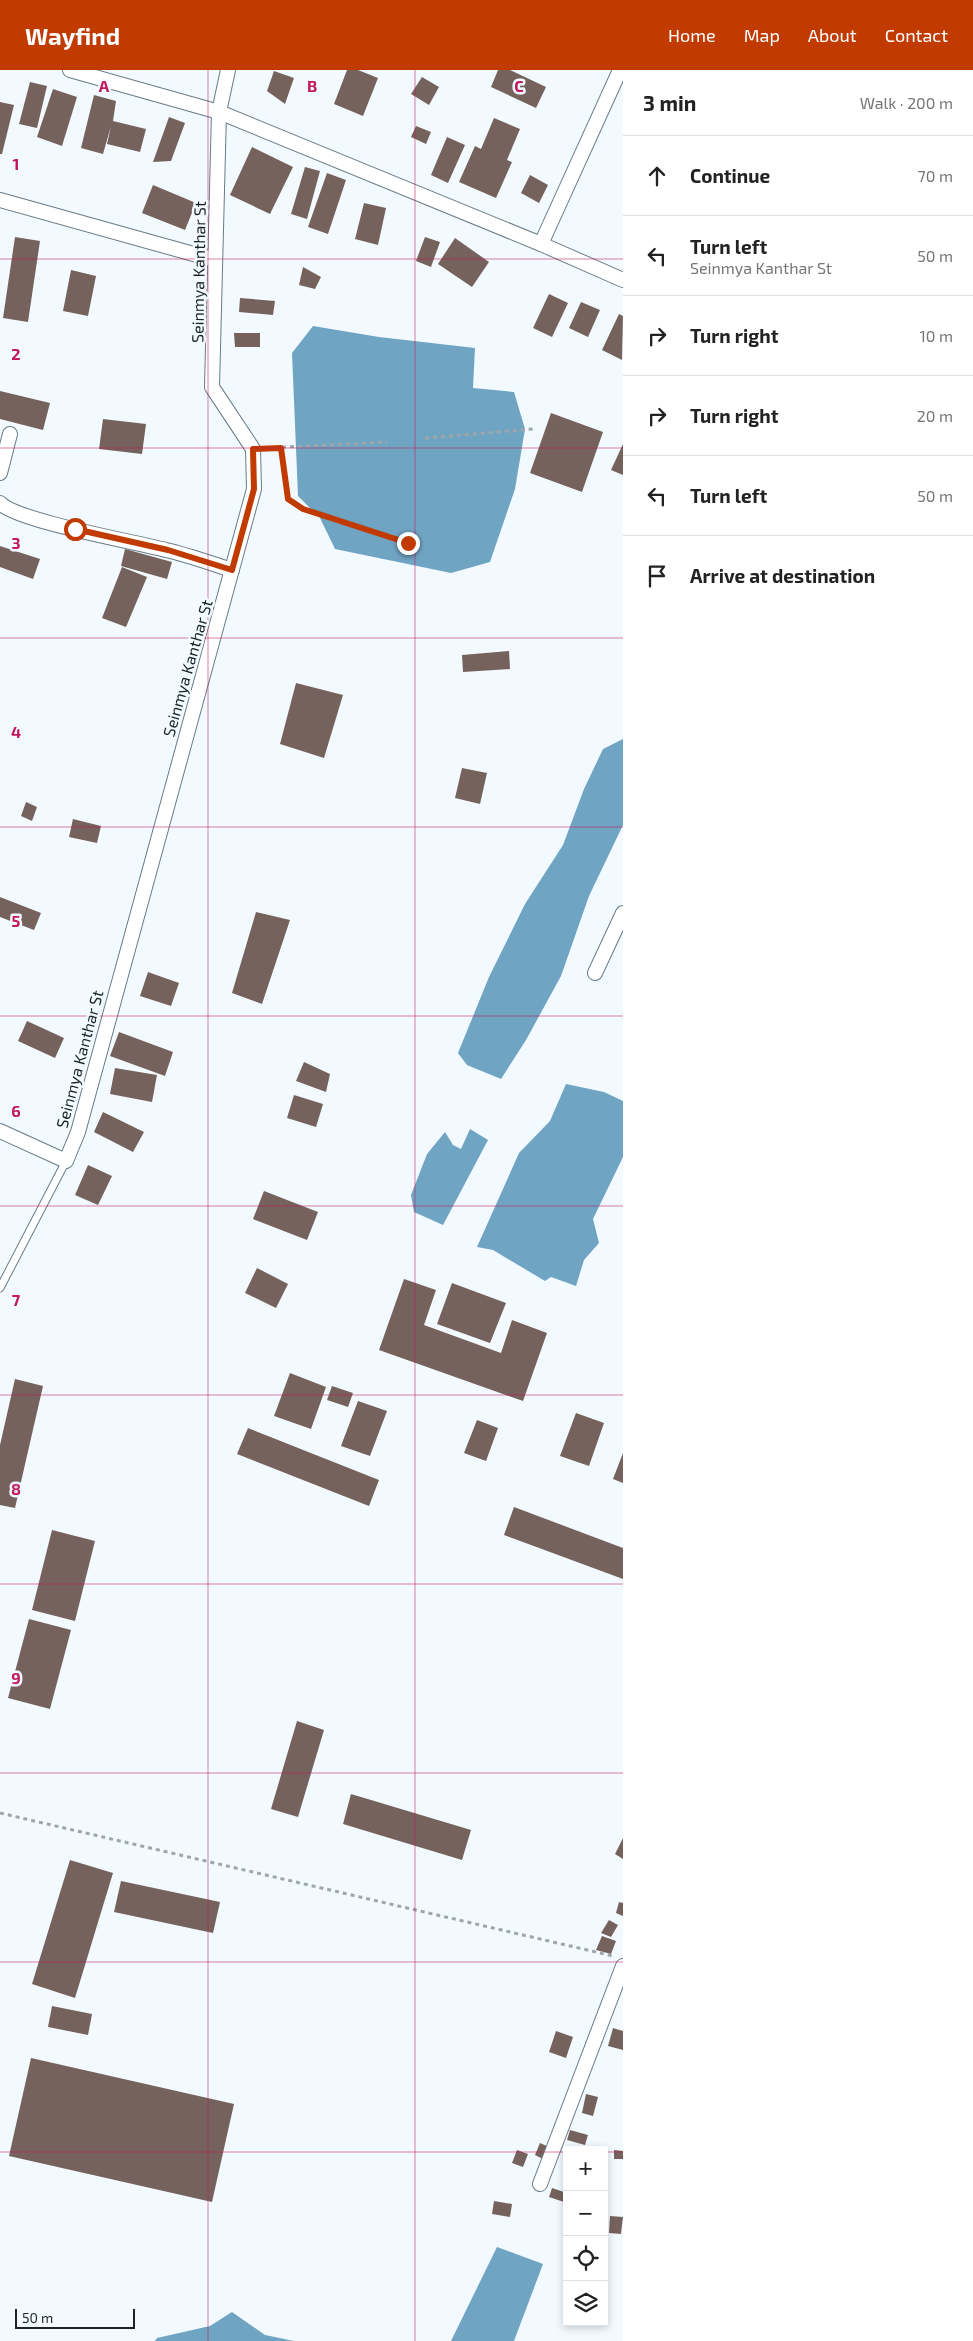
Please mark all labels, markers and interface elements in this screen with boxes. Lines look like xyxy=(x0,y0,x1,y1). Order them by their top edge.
text: Wayfind xyxy=(25,21,120,50)
text: Home xyxy=(668,24,716,46)
text: Map xyxy=(744,24,780,46)
text: About xyxy=(808,24,857,46)
text: Contact xyxy=(885,24,948,46)
text: A xyxy=(99,76,110,95)
text: B xyxy=(307,76,317,95)
text: C xyxy=(514,76,524,95)
text: 3 min xyxy=(643,90,696,115)
text: Walk · 200 m xyxy=(860,93,953,112)
text: 1 xyxy=(13,154,19,173)
icon: ahead xyxy=(643,162,671,190)
text: Continue xyxy=(690,164,770,187)
text: 70 m xyxy=(918,166,953,185)
street label: Seinmya Kanthar St xyxy=(187,201,209,343)
text: Turn left xyxy=(690,235,767,258)
icon: left xyxy=(643,242,671,270)
text: 50 m xyxy=(917,246,953,265)
text: Seinmya Kanthar St xyxy=(690,258,832,277)
icon: right xyxy=(643,322,671,350)
text: Turn right xyxy=(690,324,778,347)
text: 10 m xyxy=(919,326,953,345)
text: 2 xyxy=(11,344,21,363)
icon: right xyxy=(643,402,671,430)
text: Turn right xyxy=(690,404,778,427)
text: 20 m xyxy=(917,406,953,425)
icon: left xyxy=(643,482,671,510)
text: Turn left xyxy=(690,484,767,507)
text: 50 m xyxy=(917,486,953,505)
route start xyxy=(64,518,87,541)
route end xyxy=(397,532,420,555)
text: 3 xyxy=(11,533,21,552)
icon: arrive xyxy=(643,562,671,590)
text: Arrive at destination xyxy=(690,564,875,587)
street label: Seinmya Kanthar St xyxy=(158,597,216,739)
text: 4 xyxy=(11,722,21,741)
text: 5 xyxy=(12,911,21,930)
street label: Seinmya Kanthar St xyxy=(51,988,107,1130)
text: 6 xyxy=(11,1101,21,1120)
text: 7 xyxy=(12,1290,21,1309)
text: 8 xyxy=(11,1479,21,1498)
text: 9 xyxy=(11,1668,21,1687)
map controls xyxy=(563,2146,608,2326)
button: + xyxy=(563,2146,608,2191)
button: − xyxy=(563,2191,608,2236)
button: locate xyxy=(563,2236,608,2281)
button: layers xyxy=(563,2281,608,2326)
scale bar xyxy=(15,2306,135,2329)
text: 50 m xyxy=(22,2309,53,2326)

